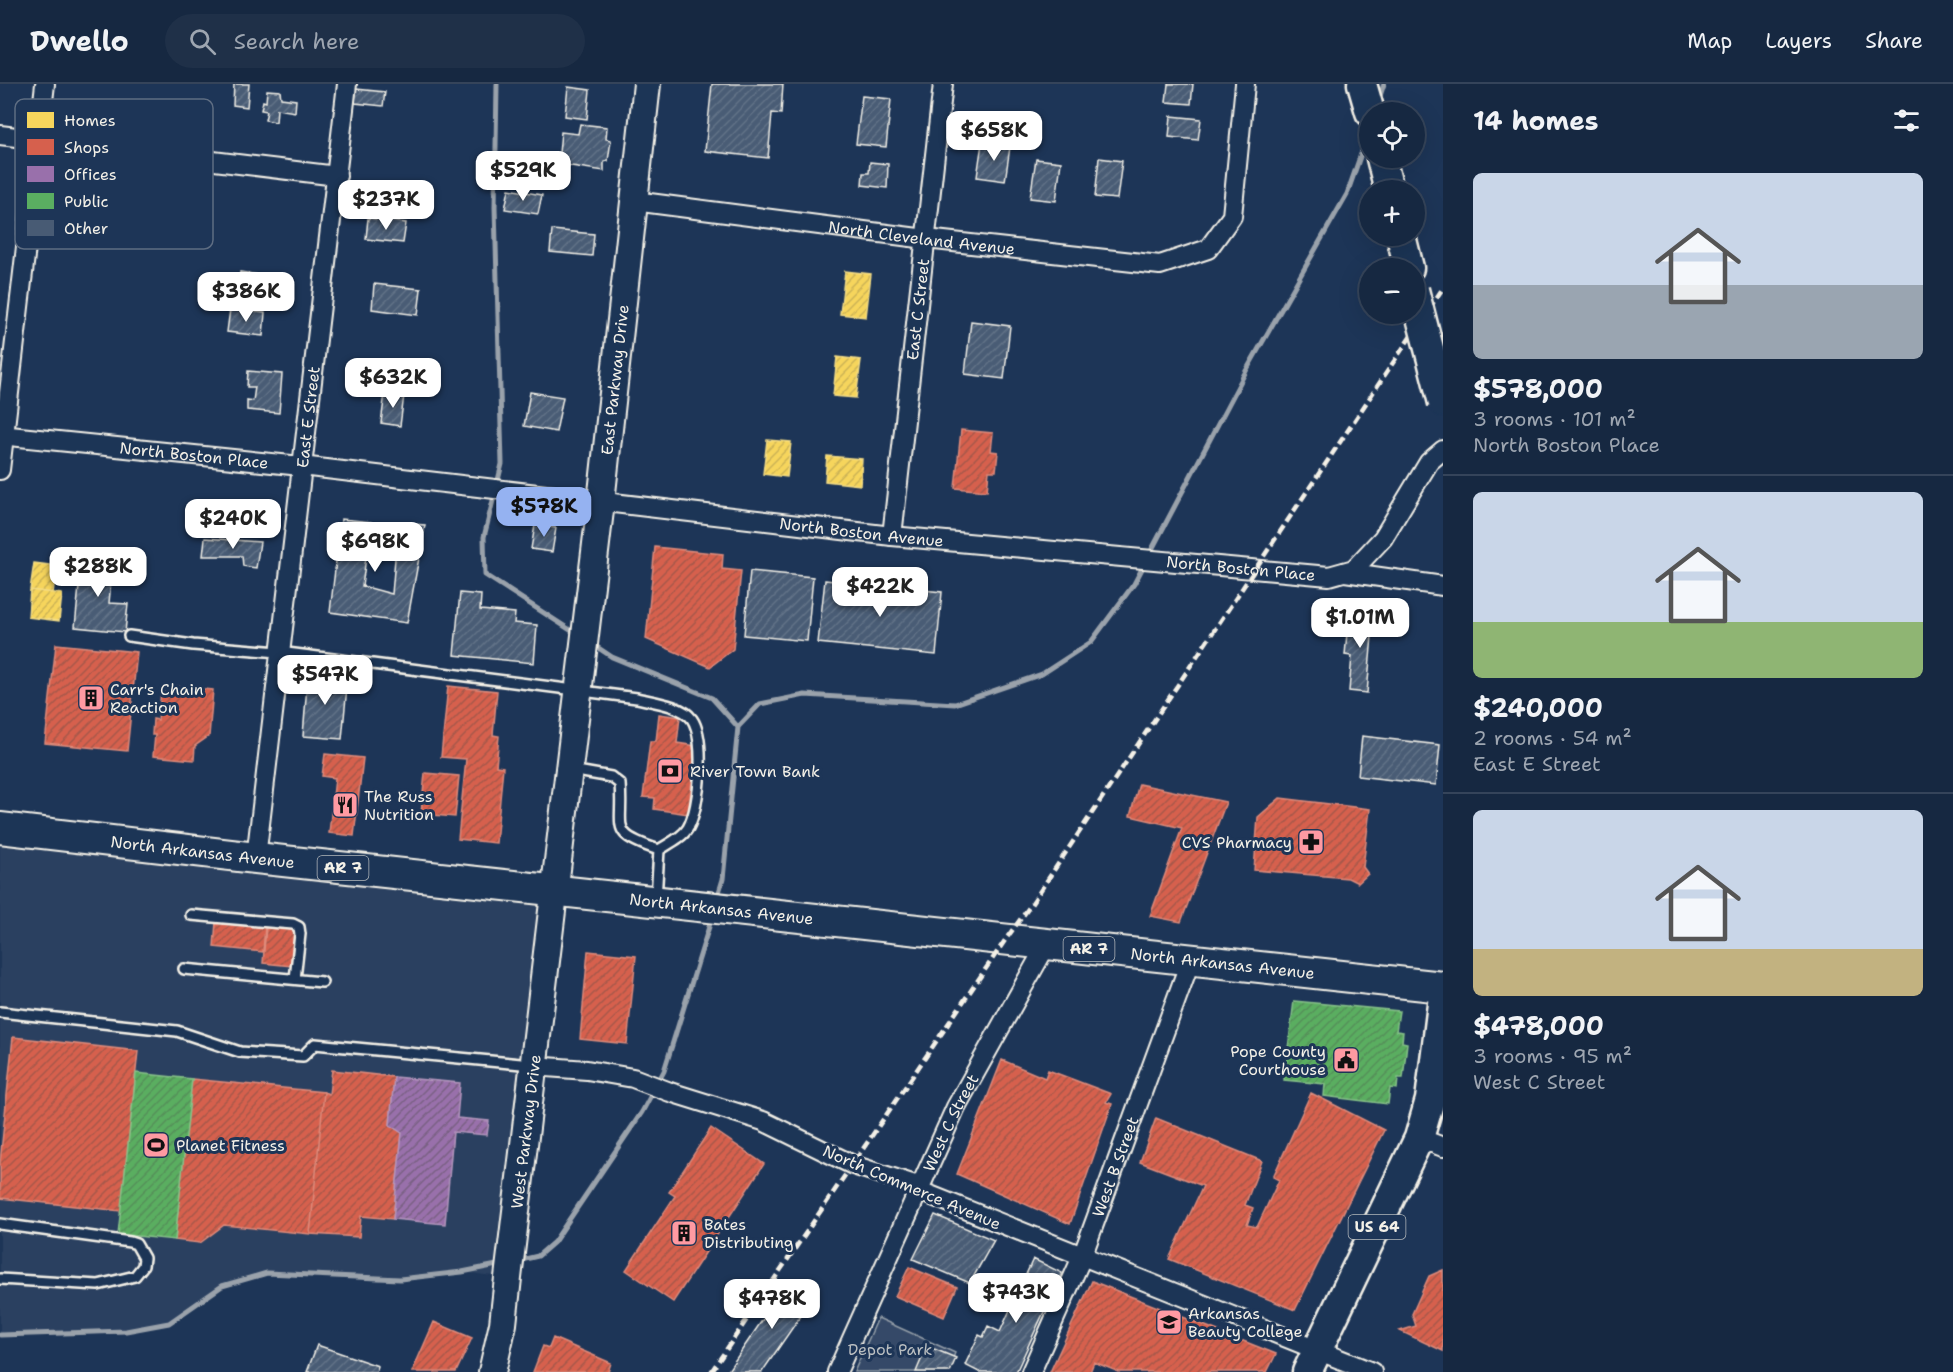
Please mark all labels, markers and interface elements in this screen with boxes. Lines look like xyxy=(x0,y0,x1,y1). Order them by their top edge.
search box xyxy=(165,14,585,68)
text: Dwello xyxy=(30,22,129,60)
icon: search xyxy=(186,25,219,58)
text: Search here xyxy=(234,27,360,56)
text: Map xyxy=(1687,27,1732,55)
text: Layers xyxy=(1765,27,1832,55)
text: Share xyxy=(1865,27,1923,55)
legend xyxy=(15,99,213,249)
map controls xyxy=(1359,102,1425,324)
button: locate xyxy=(1359,102,1425,168)
text: 14 homes xyxy=(1473,103,1599,138)
icon: filters xyxy=(1890,104,1923,137)
text: Homes xyxy=(64,110,116,131)
pin: $658K xyxy=(952,111,1036,162)
text: $658K xyxy=(960,117,1028,143)
text: Shops xyxy=(64,137,109,158)
pin: $529K xyxy=(481,151,565,202)
text: $529K xyxy=(490,157,556,183)
text: Offices xyxy=(64,164,117,185)
pin: $237K xyxy=(344,180,428,231)
button: + xyxy=(1359,180,1425,246)
text: $237K xyxy=(352,186,420,212)
text: Public xyxy=(64,191,109,212)
icon: home xyxy=(1644,212,1752,320)
street label: North Cleveland Avenue xyxy=(827,216,1016,260)
text: Other xyxy=(64,218,108,239)
street label: East C Street xyxy=(902,258,934,361)
button: − xyxy=(1359,258,1425,324)
pin: $386K xyxy=(204,272,288,323)
text: $386K xyxy=(211,278,281,304)
street label: East Parkway Drive xyxy=(596,304,634,456)
pin: $632K xyxy=(351,358,435,409)
text: $632K xyxy=(359,364,427,390)
street label: East E Street xyxy=(292,365,325,469)
text: $578,000 xyxy=(1473,371,1603,406)
text: 3 rooms · 101 m² xyxy=(1473,406,1636,432)
text: North Boston Place xyxy=(1473,432,1660,458)
street label: North Boston Place xyxy=(118,437,269,474)
pin: $578K xyxy=(502,487,586,538)
text: $578K xyxy=(510,493,578,519)
pin: $240K xyxy=(191,499,275,550)
text: $240K xyxy=(199,505,267,531)
street label: North Boston Avenue xyxy=(778,513,945,552)
pin: $698K xyxy=(333,522,417,573)
text: $698K xyxy=(341,528,409,554)
icon: home xyxy=(1644,531,1752,639)
pin: $288K xyxy=(56,547,140,598)
street label: North Boston Place xyxy=(1165,551,1316,586)
text: $288K xyxy=(64,553,132,579)
pin: $422K xyxy=(838,567,922,618)
text: $422K xyxy=(846,573,914,599)
pin: $1.01M xyxy=(1311,598,1409,649)
text: $1.01M xyxy=(1325,604,1395,630)
pin: $547K xyxy=(283,655,367,706)
text: $547K xyxy=(291,661,359,687)
place label: Carr's Chain Reaction xyxy=(110,679,204,718)
building icon: Carr's Chain Reaction xyxy=(76,683,106,713)
text: $240,000 xyxy=(1473,690,1603,725)
text: 2 rooms · 54 m² xyxy=(1473,725,1632,751)
text: East E Street xyxy=(1473,751,1601,777)
bank icon: River Town Bank xyxy=(655,756,685,786)
place label: River Town Bank xyxy=(690,761,820,782)
place label: The Russ Nutrition xyxy=(364,786,434,825)
restaurant icon: The Russ Nutrition xyxy=(330,790,360,820)
pharmacy icon: CVS Pharmacy xyxy=(1296,827,1326,857)
street label: North Arkansas Avenue xyxy=(109,831,296,873)
place label: CVS Pharmacy xyxy=(1182,832,1292,853)
icon: home xyxy=(1644,849,1752,957)
road number: AR 7 xyxy=(318,856,368,880)
street label: North Arkansas Avenue xyxy=(628,889,815,930)
road number: AR 7 xyxy=(1064,937,1114,961)
street label: North Arkansas Avenue xyxy=(1129,943,1316,984)
text: $478,000 xyxy=(1473,1008,1604,1043)
place label: Pope County Courthouse xyxy=(1230,1041,1326,1080)
text: 3 rooms · 95 m² xyxy=(1473,1043,1632,1069)
public building icon: Pope County Courthouse xyxy=(1331,1045,1361,1075)
street label: West Parkway Drive xyxy=(506,1053,546,1210)
text: West C Street xyxy=(1473,1069,1605,1095)
street label: West C Street xyxy=(918,1070,983,1175)
street label: West B Street xyxy=(1088,1114,1144,1220)
sports icon: Planet Fitness xyxy=(141,1130,171,1160)
place label: Planet Fitness xyxy=(176,1135,285,1156)
street label: North Commerce Avenue xyxy=(820,1140,1004,1235)
place label: Bates Distributing xyxy=(704,1214,794,1253)
road number: US 64 xyxy=(1348,1215,1406,1239)
building icon: Bates Distributing xyxy=(669,1218,699,1248)
pin: $743K xyxy=(974,1273,1058,1324)
pin: $478K xyxy=(730,1279,814,1330)
text: $743K xyxy=(982,1279,1050,1305)
text: $478K xyxy=(738,1285,806,1311)
place label: Arkansas Beauty College xyxy=(1188,1303,1303,1342)
school or university icon: Arkansas Beauty College xyxy=(1154,1307,1184,1337)
park label: Depot Park xyxy=(848,1339,932,1360)

